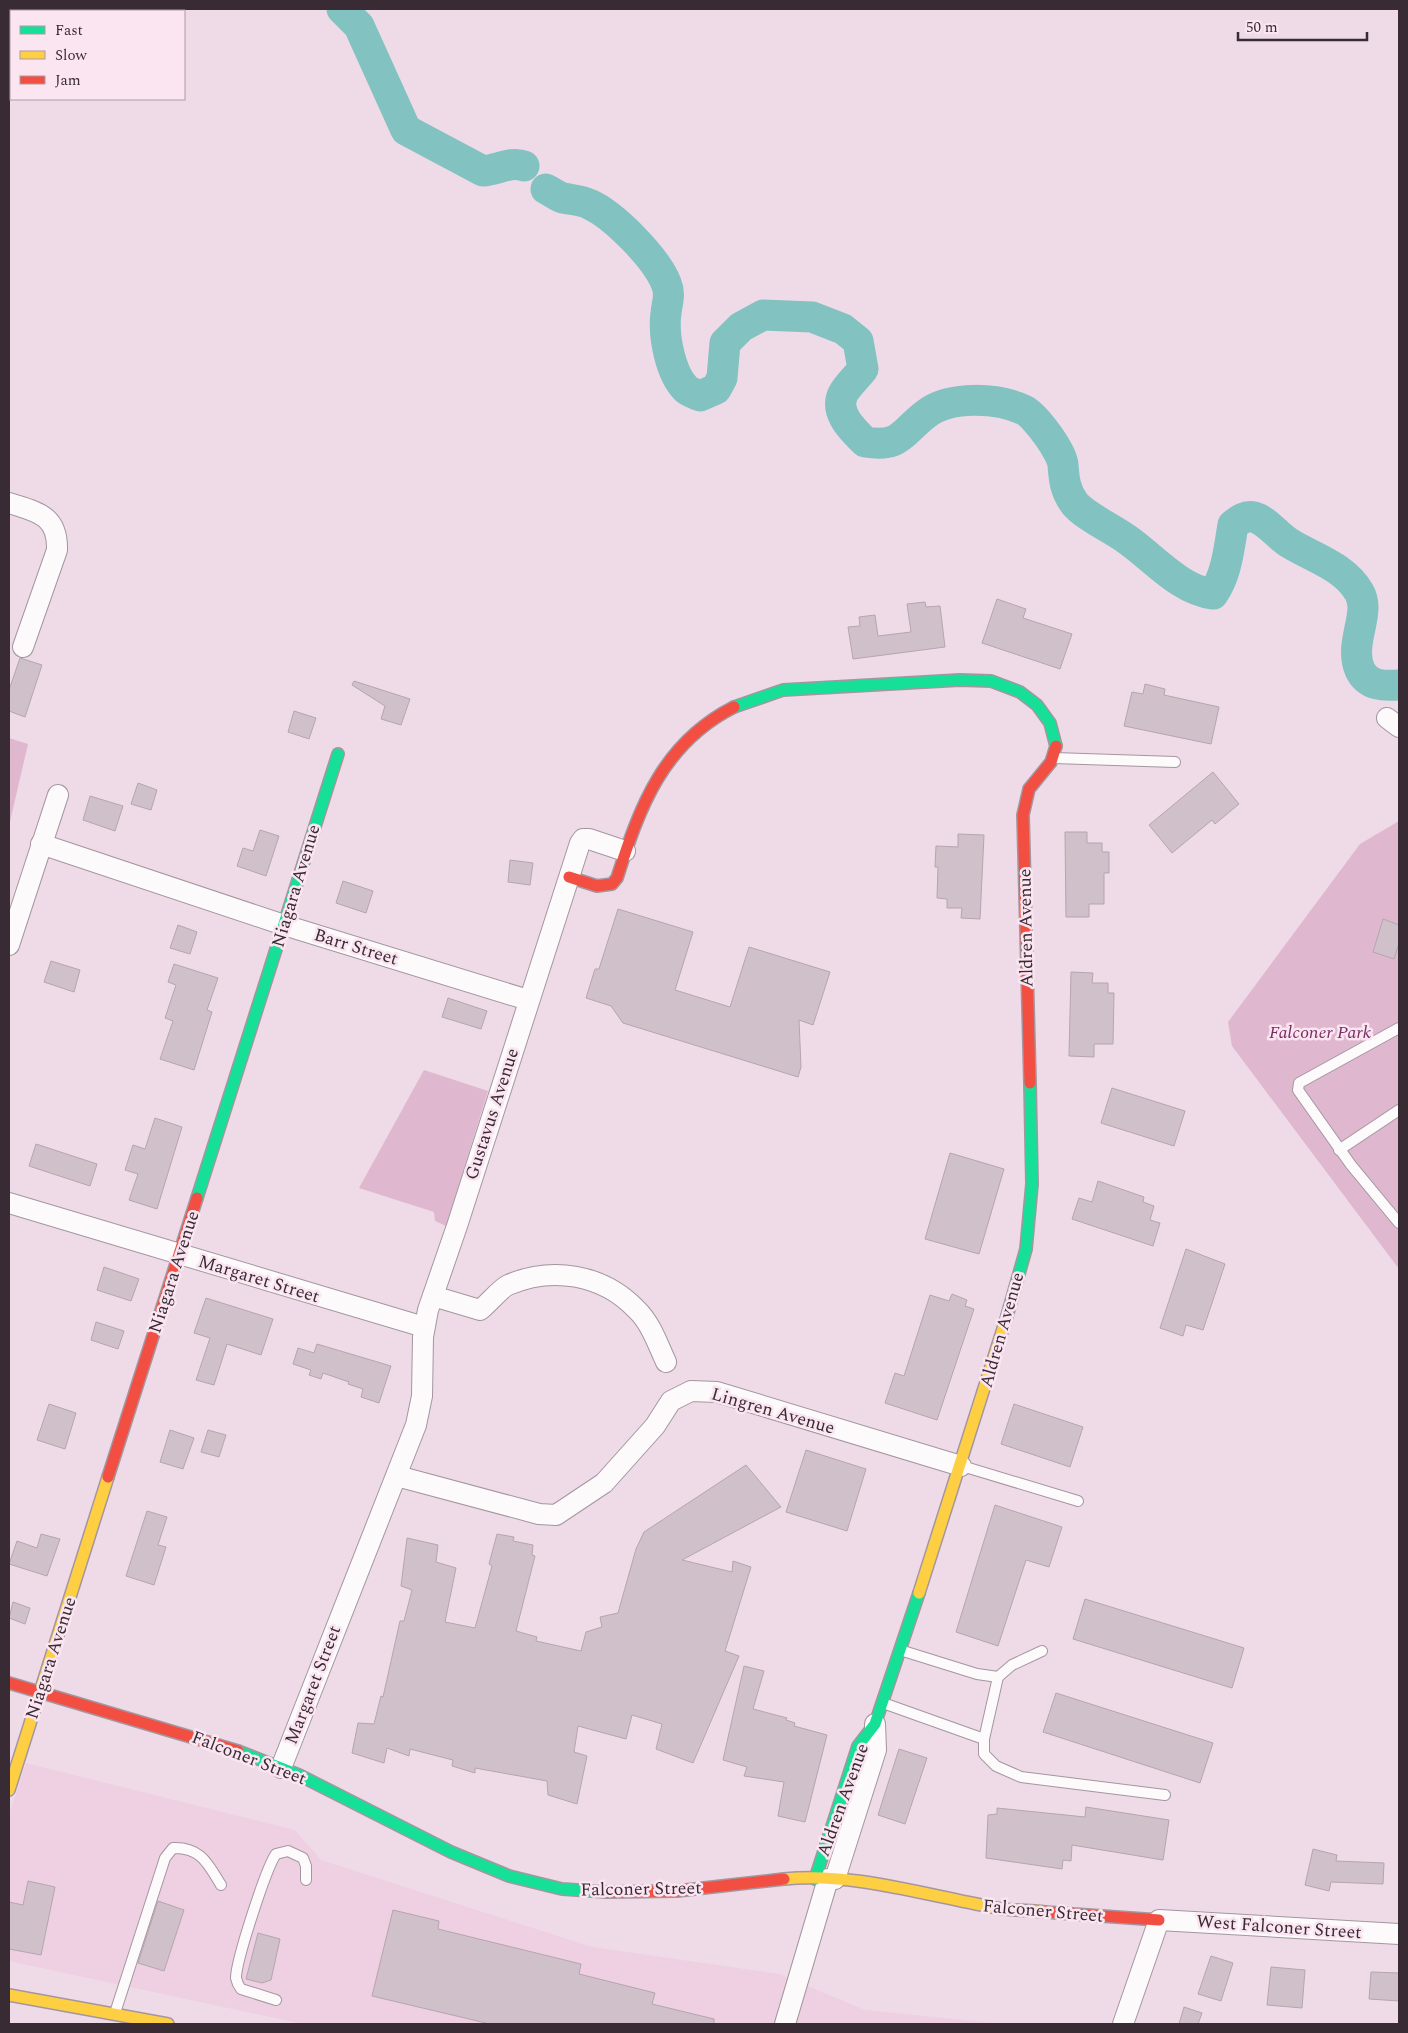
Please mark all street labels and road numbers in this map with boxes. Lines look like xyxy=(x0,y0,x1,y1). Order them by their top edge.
street label: Niagara Avenue xyxy=(264,821,328,951)
street label: Aldren Avenue xyxy=(1011,868,1041,988)
street label: Barr Street xyxy=(311,921,401,973)
street label: Gustavus Avenue xyxy=(458,1045,526,1183)
street label: Niagara Avenue xyxy=(142,1207,206,1337)
street label: Margaret Street xyxy=(195,1248,323,1310)
street label: Aldren Avenue xyxy=(973,1269,1031,1391)
street label: Lingren Avenue xyxy=(708,1380,838,1442)
street label: Niagara Avenue xyxy=(19,1593,83,1723)
street label: Margaret Street xyxy=(278,1622,348,1748)
street label: Falconer Street xyxy=(188,1724,310,1792)
street label: Aldren Avenue xyxy=(810,1740,876,1860)
street label: Falconer Street xyxy=(580,1874,702,1904)
street label: Falconer Street xyxy=(981,1892,1105,1930)
street label: West Falconer Street xyxy=(1195,1908,1363,1946)

